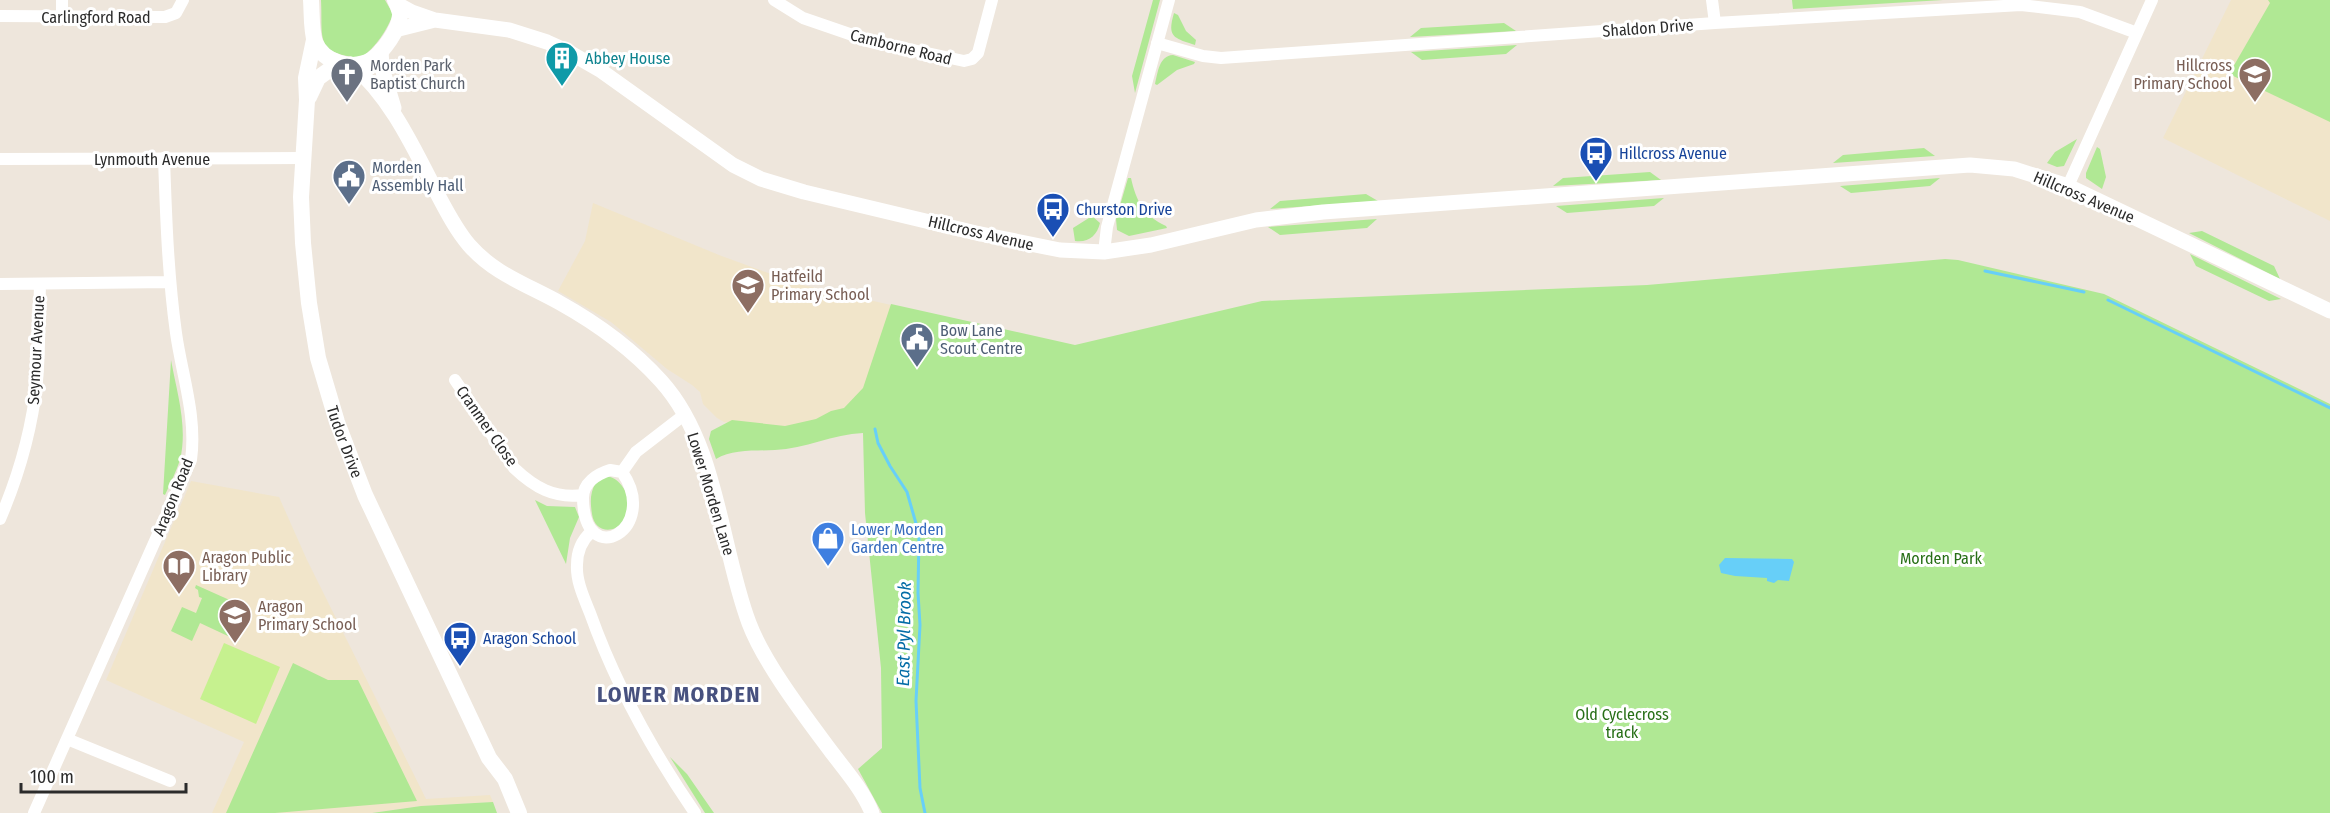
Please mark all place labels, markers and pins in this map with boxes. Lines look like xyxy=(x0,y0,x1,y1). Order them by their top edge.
building icon: Abbey House xyxy=(544,40,580,87)
place label: Abbey House xyxy=(585,49,670,68)
church icon: Morden Park Baptist Church xyxy=(329,56,365,103)
place label: Morden Park Baptist Church xyxy=(370,56,465,93)
place label: Hillcross Primary School xyxy=(2133,56,2232,93)
school or university icon: Hillcross Primary School xyxy=(2237,56,2273,103)
bus stop icon: Hillcross Avenue xyxy=(1578,135,1614,182)
place label: Hillcross Avenue xyxy=(1619,144,1727,163)
public building icon: Morden Assembly Hall xyxy=(331,158,367,205)
place label: Morden Assembly Hall xyxy=(372,158,463,195)
bus stop icon: Churston Drive xyxy=(1035,191,1071,238)
place label: Churston Drive xyxy=(1076,200,1173,219)
school or university icon: Hatfeild Primary School xyxy=(730,267,766,314)
place label: Hatfeild Primary School xyxy=(771,267,870,304)
public building icon: Bow Lane Scout Centre xyxy=(899,321,935,368)
place label: Bow Lane Scout Centre xyxy=(940,321,1023,358)
shop icon: Lower Morden Garden Centre xyxy=(810,520,846,567)
place label: Lower Morden Garden Centre xyxy=(851,520,944,557)
library icon: Aragon Public Library xyxy=(161,548,197,595)
place label: Aragon Public Library xyxy=(202,548,291,585)
school or university icon: Aragon Primary School xyxy=(217,597,253,644)
place label: Aragon Primary School xyxy=(258,597,357,634)
bus stop icon: Aragon School xyxy=(442,620,478,667)
place label: Aragon School xyxy=(483,629,576,648)

